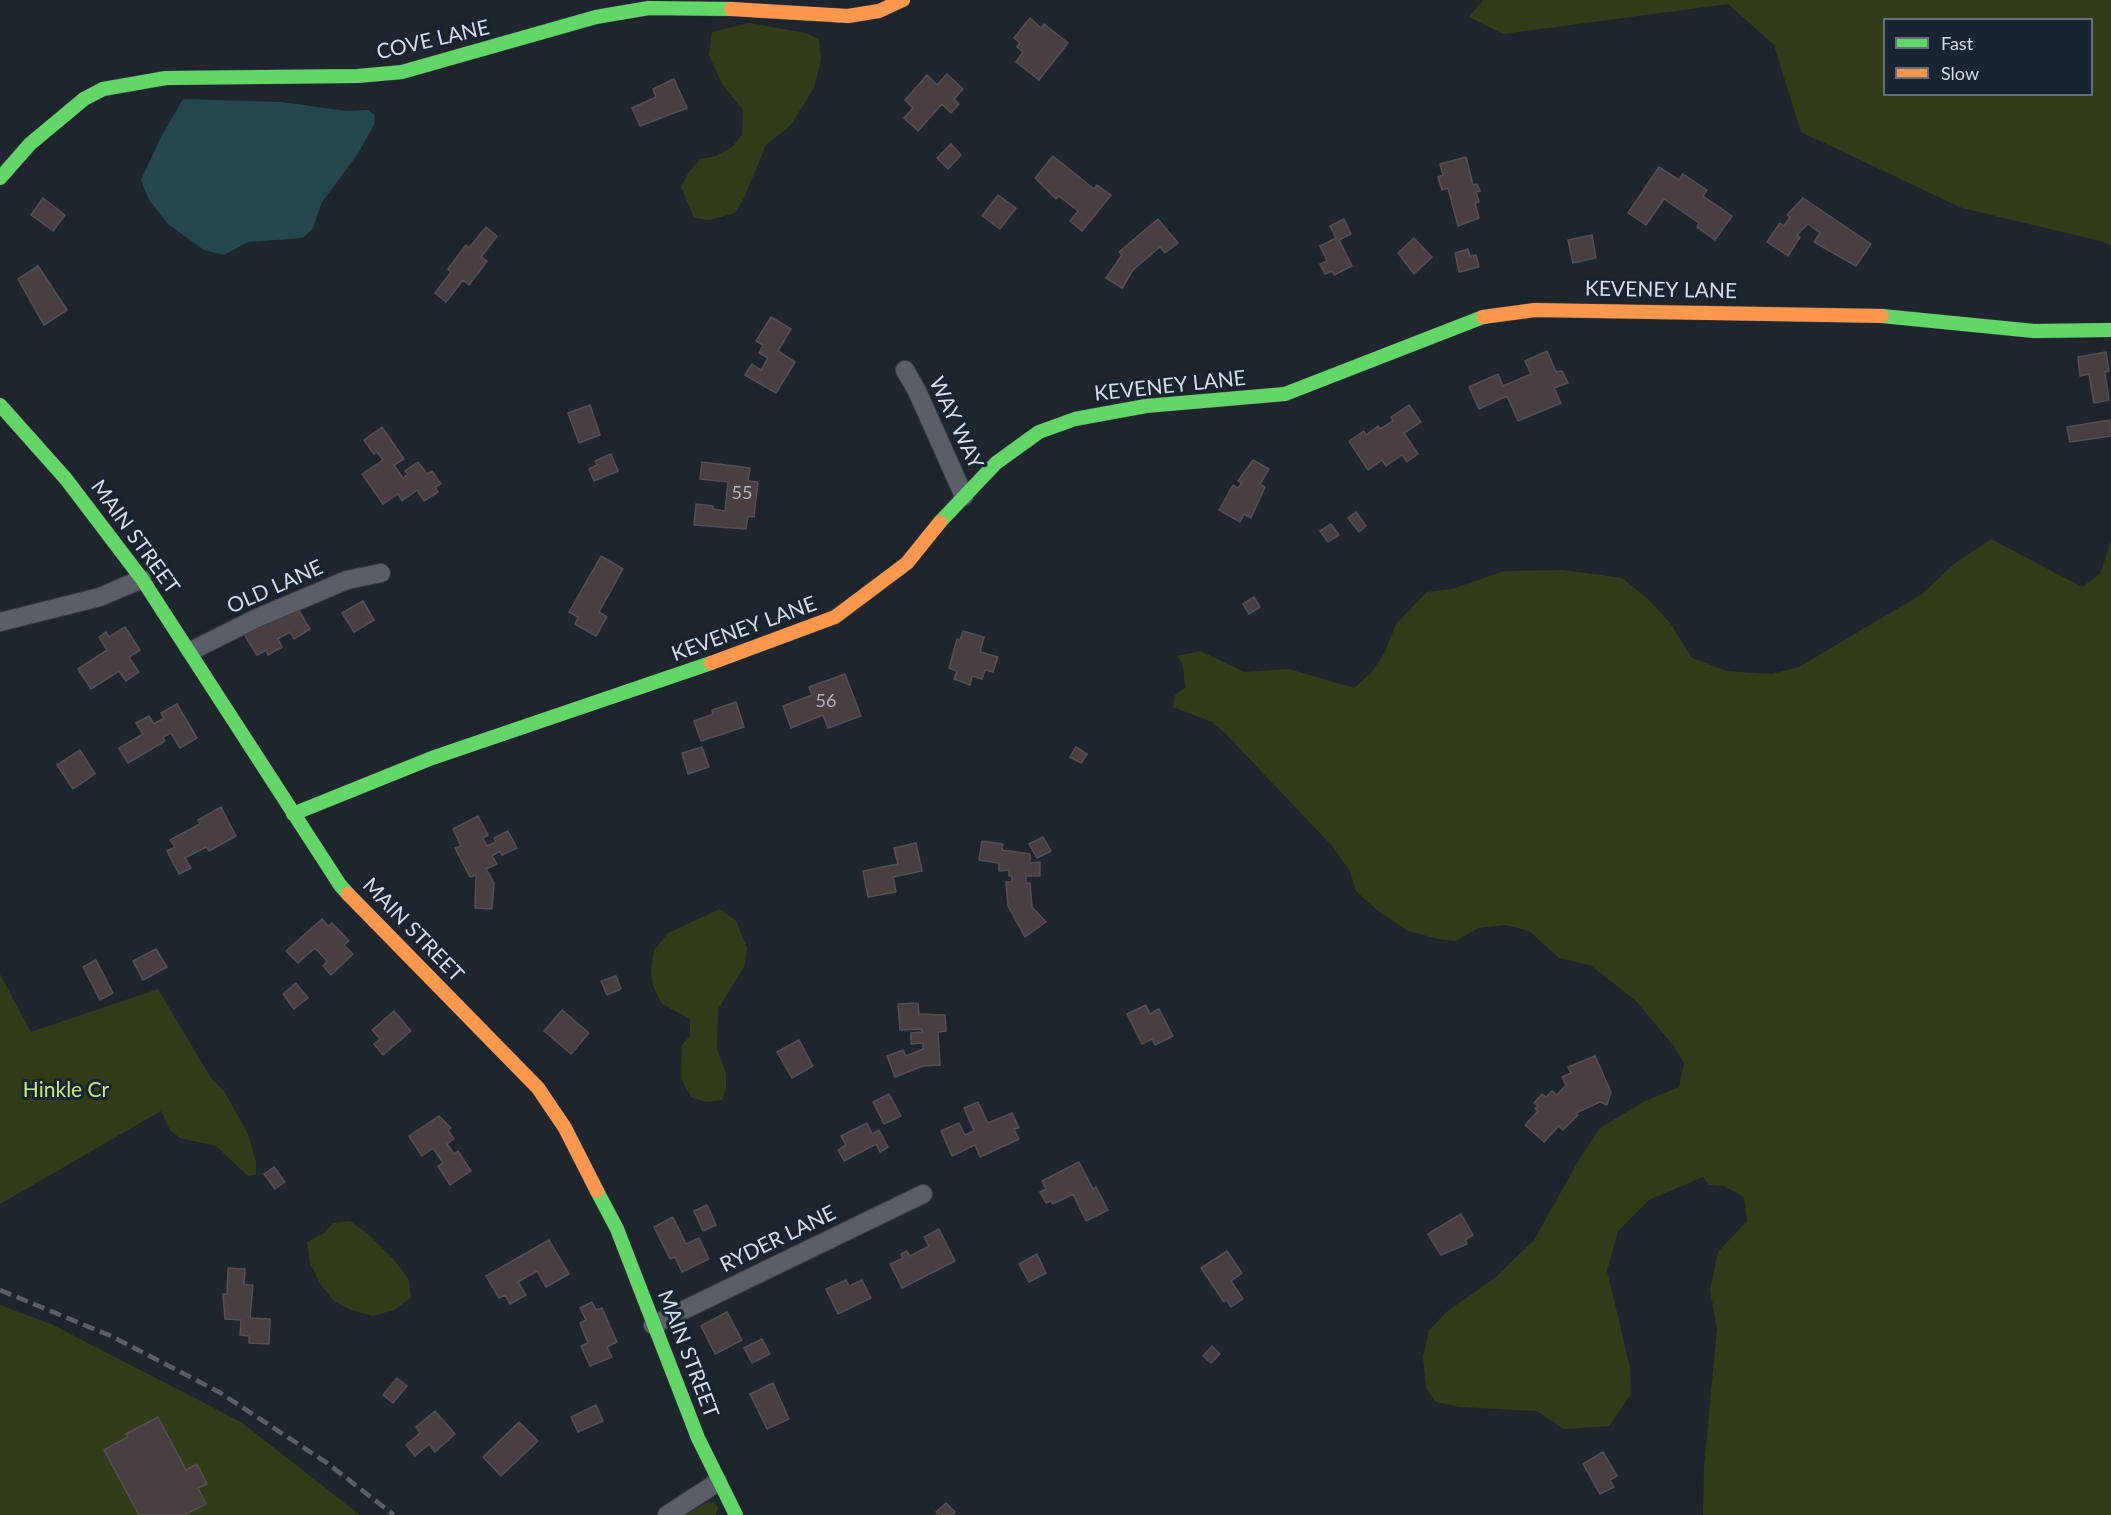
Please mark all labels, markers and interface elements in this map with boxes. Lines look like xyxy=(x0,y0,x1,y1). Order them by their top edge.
street label: COVE LANE xyxy=(374,15,492,65)
legend xyxy=(1883,18,2093,96)
text: Fast xyxy=(1941,32,1973,54)
text: Slow xyxy=(1941,62,1979,84)
street label: KEVENEY LANE xyxy=(1585,276,1737,304)
street label: KEVENEY LANE xyxy=(1093,366,1247,406)
street label: WAY WAY xyxy=(924,373,988,473)
street label: MAIN STREET xyxy=(85,475,185,599)
house number: 55 xyxy=(732,482,752,504)
street label: OLD LANE xyxy=(223,555,327,619)
street label: KEVENEY LANE xyxy=(668,591,820,667)
house number: 56 xyxy=(816,690,836,712)
street label: MAIN STREET xyxy=(357,873,469,987)
park label: Hinkle Cr xyxy=(23,1077,109,1103)
street label: RYDER LANE xyxy=(716,1200,840,1278)
street label: MAIN STREET xyxy=(652,1287,724,1421)

